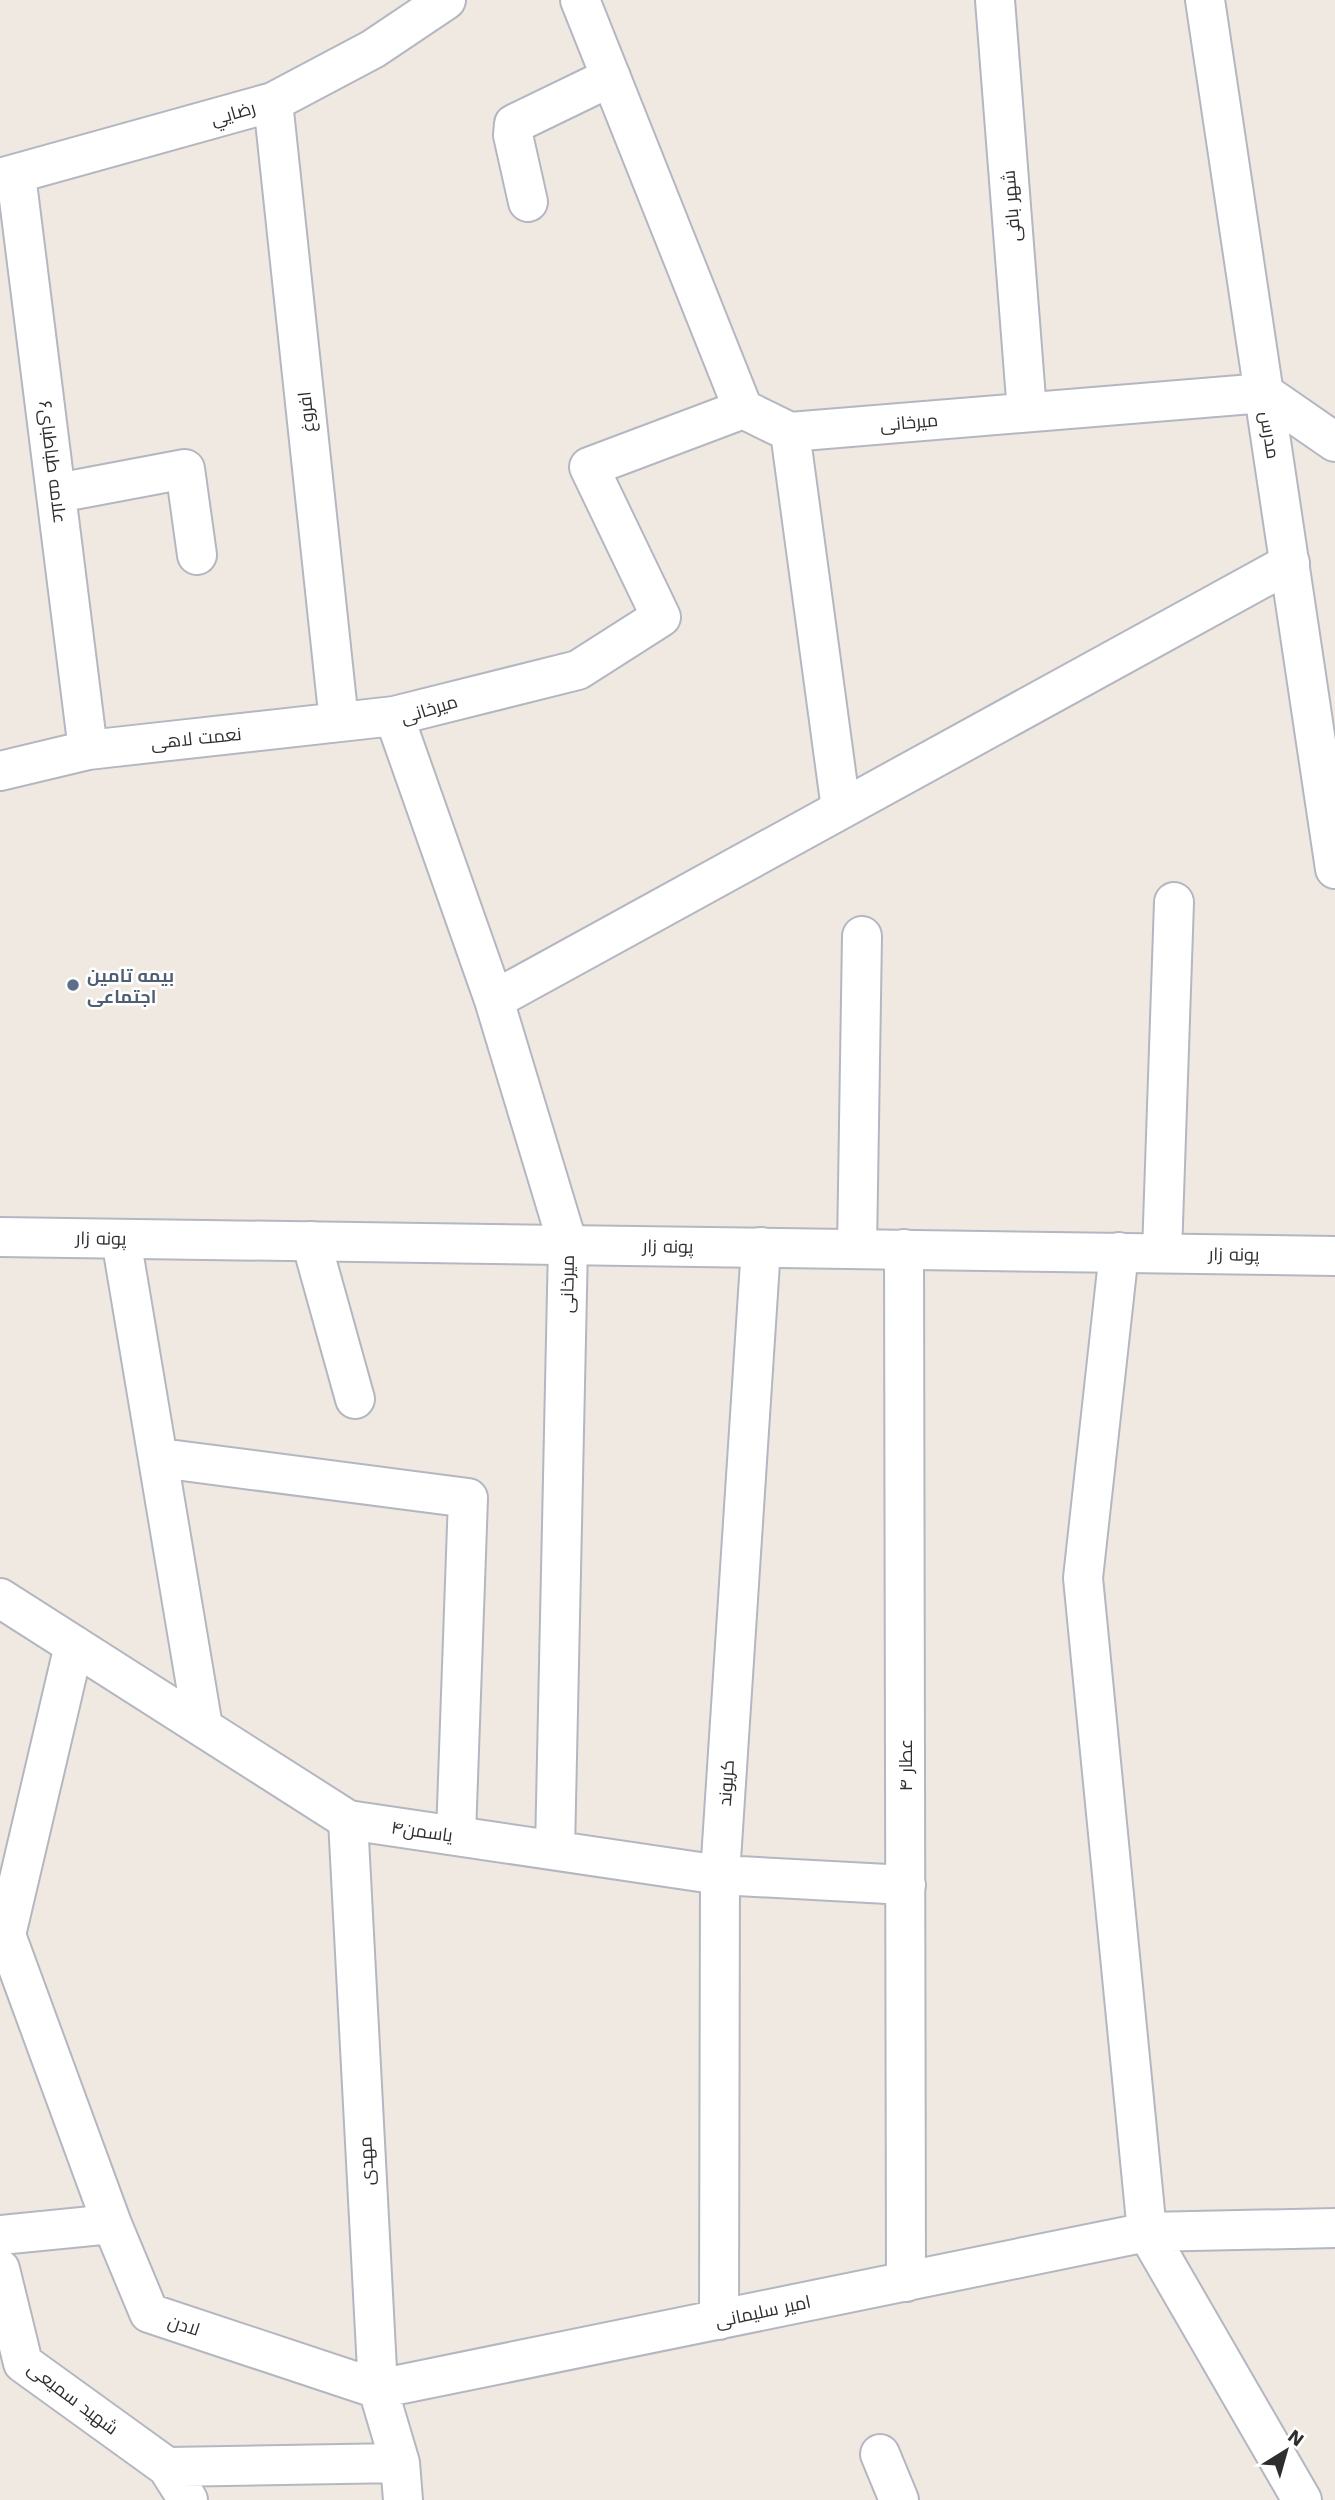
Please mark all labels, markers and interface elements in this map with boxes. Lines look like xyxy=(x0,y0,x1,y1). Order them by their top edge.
street label: رضایي xyxy=(208,97,259,133)
street label: شهر بافی xyxy=(997,169,1026,243)
street label: افروغ xyxy=(293,390,321,433)
street label: علامه طباطبای۶ xyxy=(34,399,71,525)
street label: میرخانی xyxy=(879,409,939,436)
street label: مدرس xyxy=(1255,410,1284,460)
street label: میرخانی xyxy=(398,690,460,729)
street label: نعمت لاهی xyxy=(150,723,242,754)
place label: بیمه تامین اجتماعی xyxy=(87,965,174,1008)
marker: بیمه تامین اجتماعی xyxy=(65,977,81,993)
street label: پونه زار xyxy=(74,1227,127,1251)
street label: پونه زار xyxy=(641,1235,694,1259)
street label: پونه زار xyxy=(1207,1243,1260,1267)
street label: میرخانی xyxy=(556,1255,579,1313)
street label: عطار ۴ xyxy=(895,1739,917,1791)
street label: کریوند xyxy=(714,1759,739,1807)
street label: یاسمن۴ xyxy=(390,1816,454,1847)
street label: مهدی xyxy=(354,2136,379,2186)
street label: امیر سلیمانی xyxy=(713,2291,813,2332)
street label: لادن xyxy=(165,2310,203,2341)
street label: شهید سمیعی xyxy=(23,2357,122,2440)
north arrow xyxy=(1251,2416,1321,2486)
text: N xyxy=(1283,2424,1308,2451)

